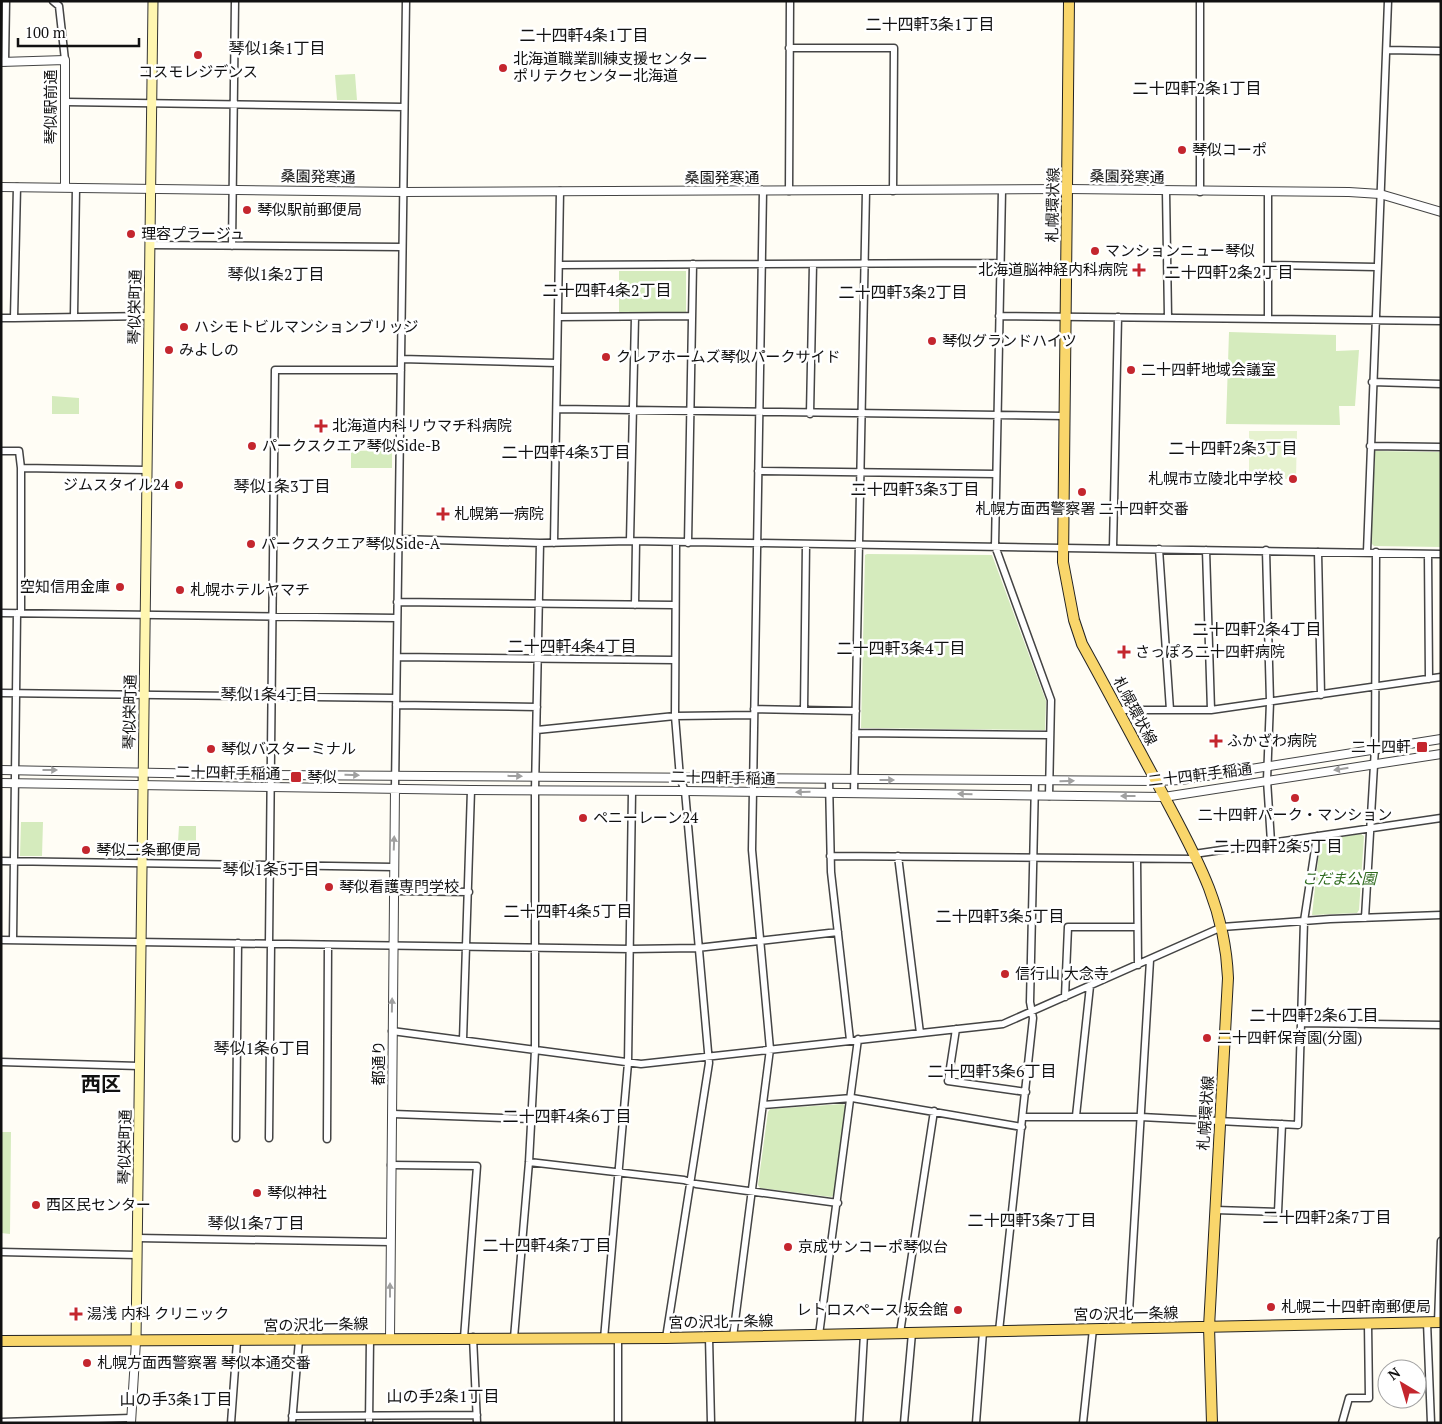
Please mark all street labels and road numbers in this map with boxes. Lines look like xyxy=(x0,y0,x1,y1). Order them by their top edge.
street label: 琴似駅前通 xyxy=(40,69,60,145)
street label: 桑園発寒通 xyxy=(280,165,356,187)
street label: 桑園発寒通 xyxy=(1089,165,1165,187)
street label: 桑園発寒通 xyxy=(684,167,760,187)
street label: 札幌環状線 xyxy=(1041,167,1063,243)
street label: 琴似栄町通 xyxy=(123,269,145,345)
street label: 札幌環状線 xyxy=(1109,673,1162,748)
street label: 琴似栄町通 xyxy=(118,674,140,750)
street label: 二十四軒手稲通 xyxy=(1147,758,1253,790)
street label: 二十四軒手稲通 xyxy=(175,761,281,783)
street label: 二十四軒手稲通 xyxy=(670,766,776,788)
street label: 都通り xyxy=(368,1040,388,1086)
street label: 札幌環状線 xyxy=(1192,1075,1218,1151)
street label: 琴似栄町通 xyxy=(113,1109,135,1185)
street label: 宮の沢北一条線 xyxy=(1073,1302,1179,1324)
street label: 宮の沢北一条線 xyxy=(668,1310,774,1332)
street label: 宮の沢北一条線 xyxy=(263,1313,369,1335)

